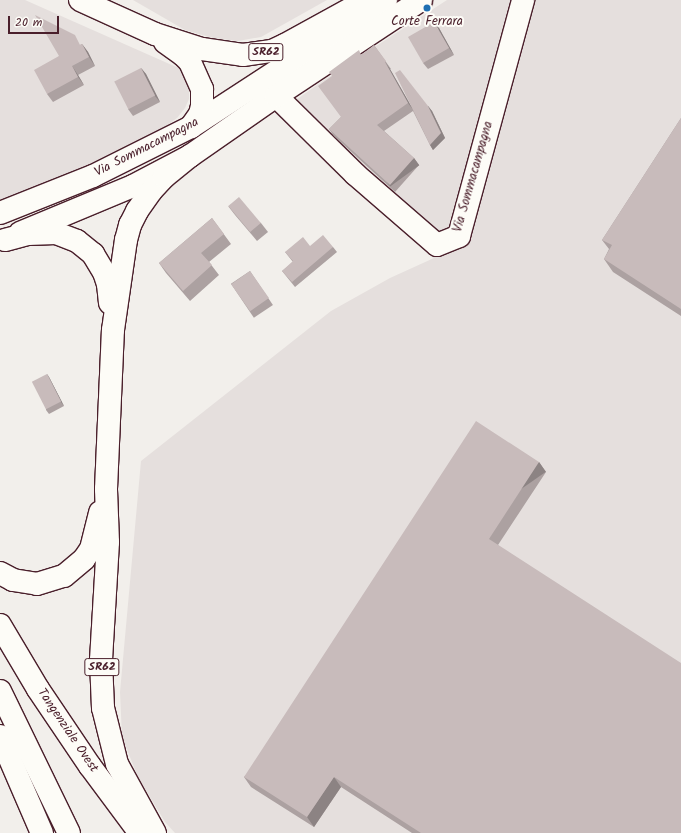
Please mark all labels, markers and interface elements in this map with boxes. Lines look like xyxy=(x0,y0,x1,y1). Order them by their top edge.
marker: Corte Ferrara xyxy=(422,3,432,13)
scale bar xyxy=(10,8,61,34)
text: 20 m xyxy=(15,13,42,32)
place label: Corte Ferrara xyxy=(391,14,463,30)
road number: SR62 xyxy=(248,42,284,62)
street label: Via Sommacampagna xyxy=(92,115,202,181)
street label: Via Sommacampagna xyxy=(451,120,497,234)
road number: SR62 xyxy=(84,657,120,677)
street label: Tangenziale Ovest xyxy=(33,686,101,776)

